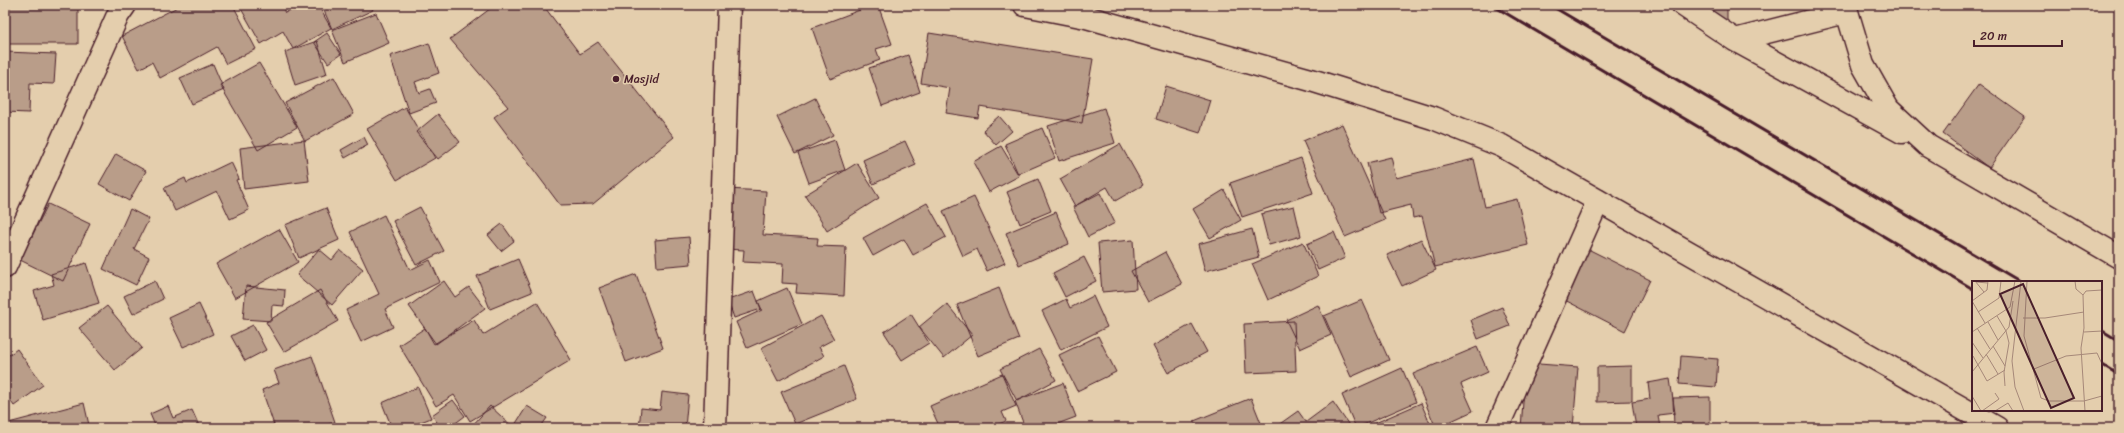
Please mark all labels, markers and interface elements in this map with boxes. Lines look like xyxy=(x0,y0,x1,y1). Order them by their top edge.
scale bar xyxy=(1974,22,2062,48)
text: 20 m xyxy=(1980,25,2007,47)
place label: Masjid xyxy=(624,68,660,90)
marker: Masjid xyxy=(611,74,621,84)
inset map xyxy=(1972,281,2102,411)

